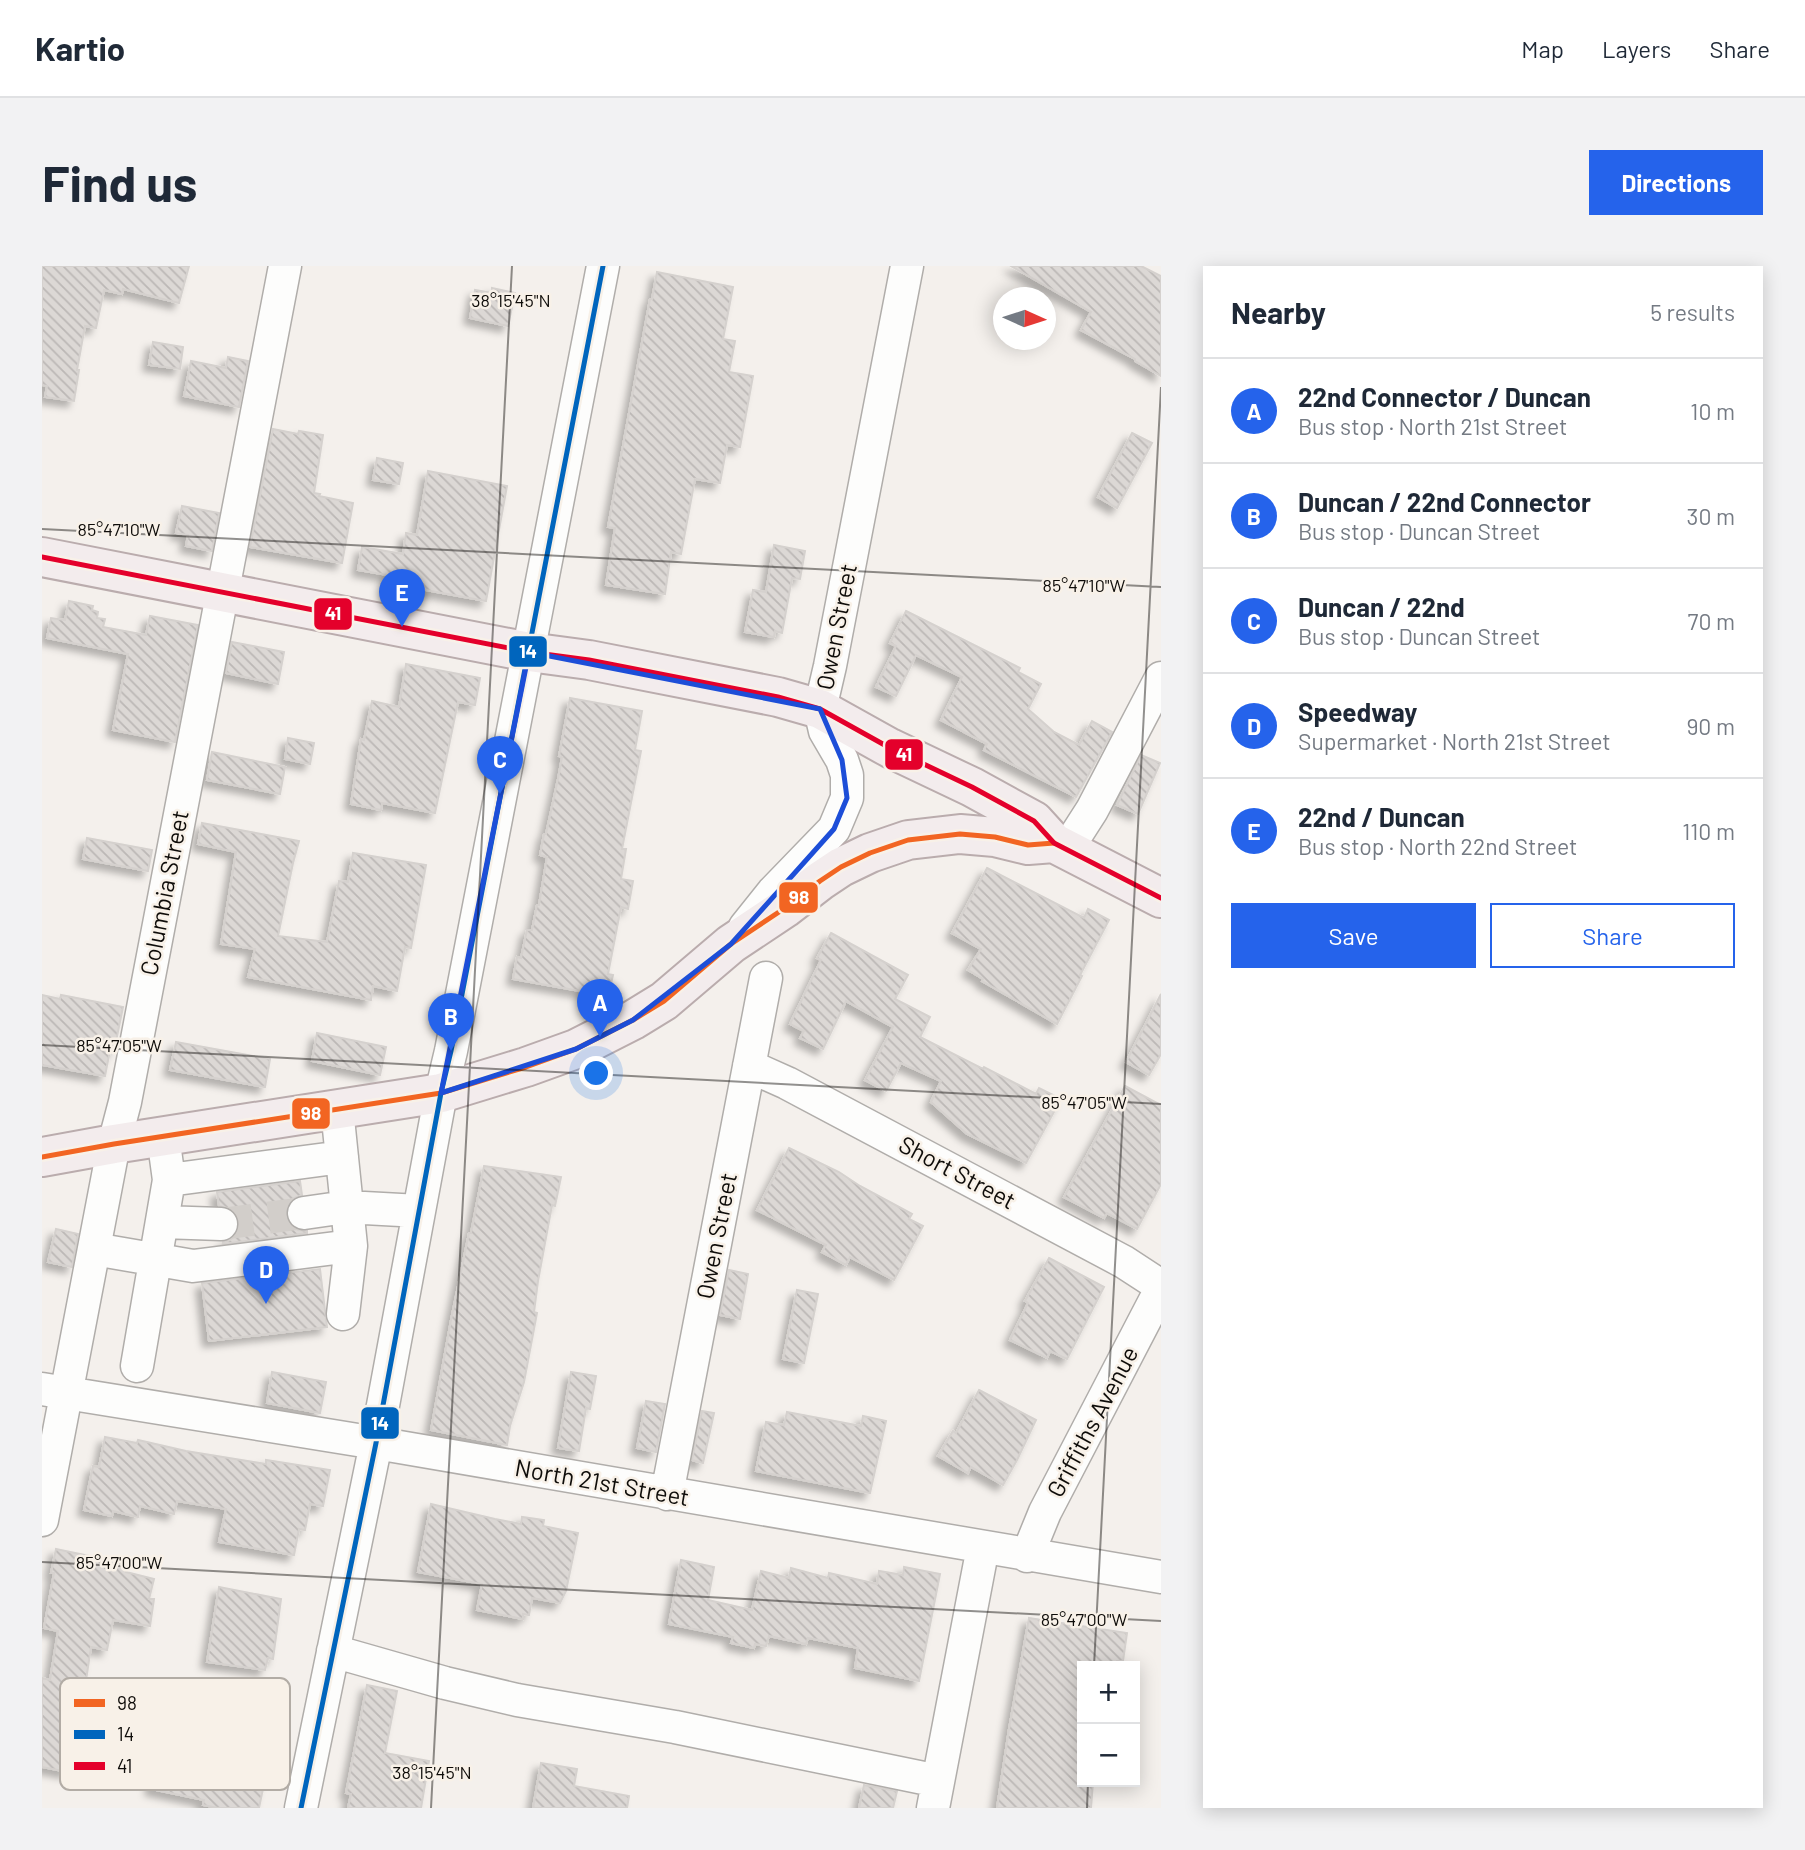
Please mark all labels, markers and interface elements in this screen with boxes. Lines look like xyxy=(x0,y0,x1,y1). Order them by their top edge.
text: Kartio xyxy=(35,28,125,68)
text: Map xyxy=(1521,34,1564,63)
text: Layers xyxy=(1602,34,1671,63)
text: Share xyxy=(1709,34,1770,63)
button: Directions xyxy=(1589,150,1763,215)
text: Find us xyxy=(42,153,197,212)
north arrow xyxy=(993,287,1056,350)
text: 38°15'45"N xyxy=(471,289,551,311)
text: Nearby xyxy=(1231,294,1326,330)
text: 5 results xyxy=(1650,298,1735,326)
text: 22nd Connector / Duncan xyxy=(1298,381,1591,412)
text: A xyxy=(1246,397,1262,425)
text: 10 m xyxy=(1690,397,1735,425)
text: Bus stop · North 21st Street xyxy=(1298,412,1567,440)
text: Duncan / 22nd Connector xyxy=(1298,486,1591,517)
text: B xyxy=(1247,502,1261,530)
text: 30 m xyxy=(1687,502,1735,530)
text: Bus stop · Duncan Street xyxy=(1298,517,1540,545)
text: 85°47'10"W xyxy=(78,518,161,540)
street label: Owen Street xyxy=(809,561,862,692)
pin: E xyxy=(379,569,425,627)
text: 85°47'10"W xyxy=(1043,574,1126,596)
text: Duncan / 22nd xyxy=(1298,591,1465,622)
line badge: 41 xyxy=(313,597,353,631)
text: 41 xyxy=(325,601,341,624)
text: C xyxy=(1247,607,1261,635)
text: 70 m xyxy=(1688,607,1735,635)
text: Bus stop · Duncan Street xyxy=(1298,622,1540,650)
line badge: 14 xyxy=(508,635,548,668)
text: 14 xyxy=(519,639,537,662)
text: Speedway xyxy=(1298,696,1417,727)
text: D xyxy=(1247,712,1261,740)
text: 90 m xyxy=(1686,712,1735,740)
text: Supermarket · North 21st Street xyxy=(1298,727,1611,755)
pin: C xyxy=(477,736,523,794)
line badge: 41 xyxy=(884,738,924,771)
text: 41 xyxy=(896,742,912,765)
text: 22nd / Duncan xyxy=(1298,801,1465,832)
street label: Columbia Street xyxy=(133,808,194,978)
text: E xyxy=(1247,817,1261,845)
text: 110 m xyxy=(1682,817,1735,845)
text: Bus stop · North 22nd Street xyxy=(1298,832,1577,860)
line badge: 98 xyxy=(778,881,819,914)
text: 98 xyxy=(789,885,809,908)
button: Save xyxy=(1231,903,1476,968)
button: Share xyxy=(1490,903,1735,968)
pin: A xyxy=(577,979,623,1037)
pin: B xyxy=(428,993,474,1051)
text: 85°47'05"W xyxy=(76,1034,162,1056)
your location xyxy=(579,1056,613,1090)
text: 85°47'05"W xyxy=(1041,1091,1127,1113)
line badge: 98 xyxy=(291,1097,331,1130)
text: 98 xyxy=(301,1101,321,1124)
street label: Short Street xyxy=(894,1129,1021,1215)
street label: Owen Street xyxy=(689,1170,742,1301)
pin: D xyxy=(243,1246,289,1304)
street label: Griffiths Avenue xyxy=(1040,1341,1144,1502)
line badge: 14 xyxy=(360,1406,400,1440)
text: 14 xyxy=(371,1411,389,1434)
street label: North 21st Street xyxy=(513,1452,692,1511)
text: 85°47'00"W xyxy=(76,1551,163,1573)
text: 85°47'00"W xyxy=(1041,1608,1128,1630)
map controls xyxy=(1077,1661,1140,1787)
button: + xyxy=(1077,1661,1140,1724)
legend xyxy=(60,1678,290,1790)
text: 98 xyxy=(117,1691,137,1714)
text: 14 xyxy=(117,1722,134,1745)
button: − xyxy=(1077,1724,1140,1787)
text: 41 xyxy=(117,1754,132,1777)
text: 38°15'45"N xyxy=(392,1761,472,1783)

